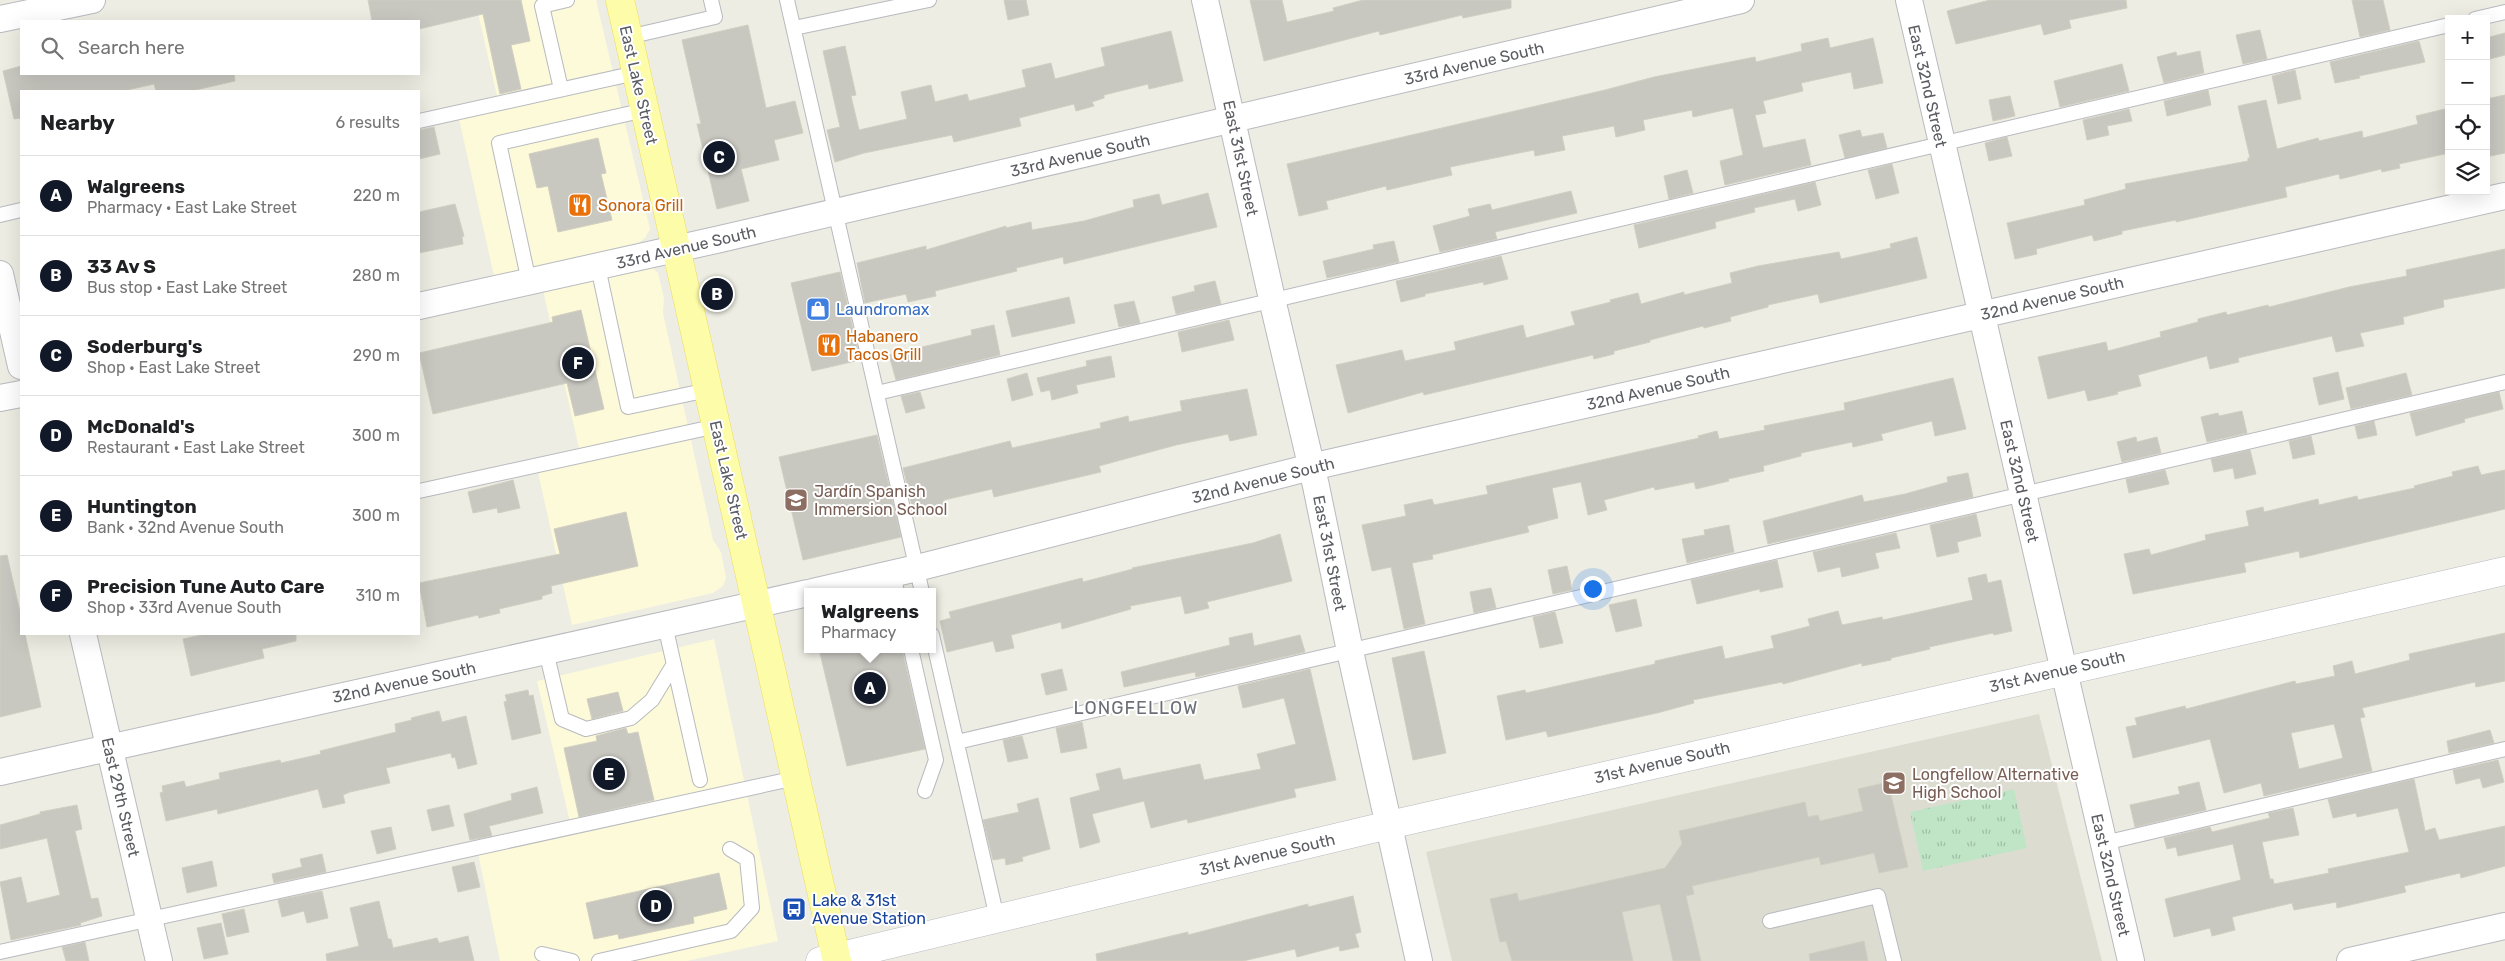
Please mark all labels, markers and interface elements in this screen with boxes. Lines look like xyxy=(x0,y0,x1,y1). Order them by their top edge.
map controls xyxy=(2445,15,2490,195)
button: + xyxy=(2445,15,2490,60)
search box xyxy=(20,20,420,75)
street label: East 32nd Street xyxy=(1904,23,1951,149)
street label: East Lake Street xyxy=(616,24,661,147)
icon: search xyxy=(38,34,66,62)
text: Search here xyxy=(78,36,185,59)
street label: 33rd Avenue South xyxy=(1402,38,1546,89)
button: − xyxy=(2445,60,2490,105)
street label: East 31st Street xyxy=(1219,99,1262,218)
button: locate xyxy=(2445,105,2490,150)
text: Nearby xyxy=(40,110,115,135)
text: 6 results xyxy=(335,113,400,132)
street label: 33rd Avenue South xyxy=(1008,130,1152,181)
pin: C xyxy=(703,138,735,176)
button: layers xyxy=(2445,150,2490,195)
text: Walgreens xyxy=(87,175,185,198)
text: A xyxy=(50,186,62,205)
text: 220 m xyxy=(353,186,400,205)
restaurant icon: Sonora Grill xyxy=(567,192,593,218)
place label: Sonora Grill xyxy=(598,196,683,215)
text: Pharmacy · East Lake Street xyxy=(87,198,297,217)
street label: 33rd Avenue South xyxy=(614,222,758,273)
text: 33 Av S xyxy=(87,255,156,278)
text: B xyxy=(50,266,62,285)
text: 280 m xyxy=(352,266,400,285)
street label: 32nd Avenue South xyxy=(1979,273,2126,324)
pin: B xyxy=(701,275,733,313)
text: Bus stop · East Lake Street xyxy=(87,278,287,297)
shop icon: Laundromax xyxy=(805,296,831,322)
place label: Laundromax xyxy=(836,300,930,319)
place label: Habanero Tacos Grill xyxy=(846,327,921,364)
restaurant icon: Habanero Tacos Grill xyxy=(816,332,842,358)
text: Soderburg's xyxy=(87,335,203,358)
pin: F xyxy=(562,344,594,382)
text: C xyxy=(50,346,62,365)
text: 290 m xyxy=(353,346,400,365)
text: Shop · East Lake Street xyxy=(87,358,260,377)
street label: 32nd Avenue South xyxy=(1585,363,1732,414)
text: McDonald's xyxy=(87,415,195,438)
street label: East 32nd Street xyxy=(1996,418,2043,544)
street label: East Lake Street xyxy=(706,419,751,542)
text: D xyxy=(50,426,62,445)
text: 300 m xyxy=(352,426,400,445)
text: Restaurant · East Lake Street xyxy=(87,438,305,457)
street label: 32nd Avenue South xyxy=(1190,454,1336,507)
place label: Jardín Spanish Immersion School xyxy=(814,482,947,519)
school or university icon: Jardín Spanish Immersion School xyxy=(783,487,809,513)
street label: East 31st Street xyxy=(1309,494,1350,613)
text: Huntington xyxy=(87,495,197,518)
text: E xyxy=(51,506,61,525)
text: 300 m xyxy=(352,506,400,525)
text: Bank · 32nd Avenue South xyxy=(87,518,284,537)
text: Precision Tune Auto Care xyxy=(87,575,325,598)
your location xyxy=(1580,576,1606,602)
text: F xyxy=(51,586,61,605)
text: 310 m xyxy=(356,586,400,605)
popup xyxy=(804,588,936,653)
text: Shop · 33rd Avenue South xyxy=(87,598,281,617)
text: Walgreens xyxy=(821,600,919,623)
text: Pharmacy xyxy=(821,623,896,642)
street label: 31st Avenue South xyxy=(1987,647,2127,696)
street label: 32nd Avenue South xyxy=(331,658,478,707)
pin: A xyxy=(854,669,886,707)
district label: LONGFELLOW xyxy=(1074,697,1198,719)
street label: East 29th Street xyxy=(98,736,143,859)
street label: 31st Avenue South xyxy=(1592,738,1732,787)
pin: E xyxy=(593,755,625,793)
place label: Longfellow Alternative High School xyxy=(1912,765,2079,802)
school or university icon: Longfellow Alternative High School xyxy=(1881,770,1907,796)
street label: East 32nd Street xyxy=(2087,812,2134,938)
street label: 31st Avenue South xyxy=(1197,830,1337,879)
pin: D xyxy=(640,887,672,925)
place label: Lake & 31st Avenue Station xyxy=(812,891,926,928)
bus stop icon: Lake & 31st Avenue Station xyxy=(781,896,807,922)

